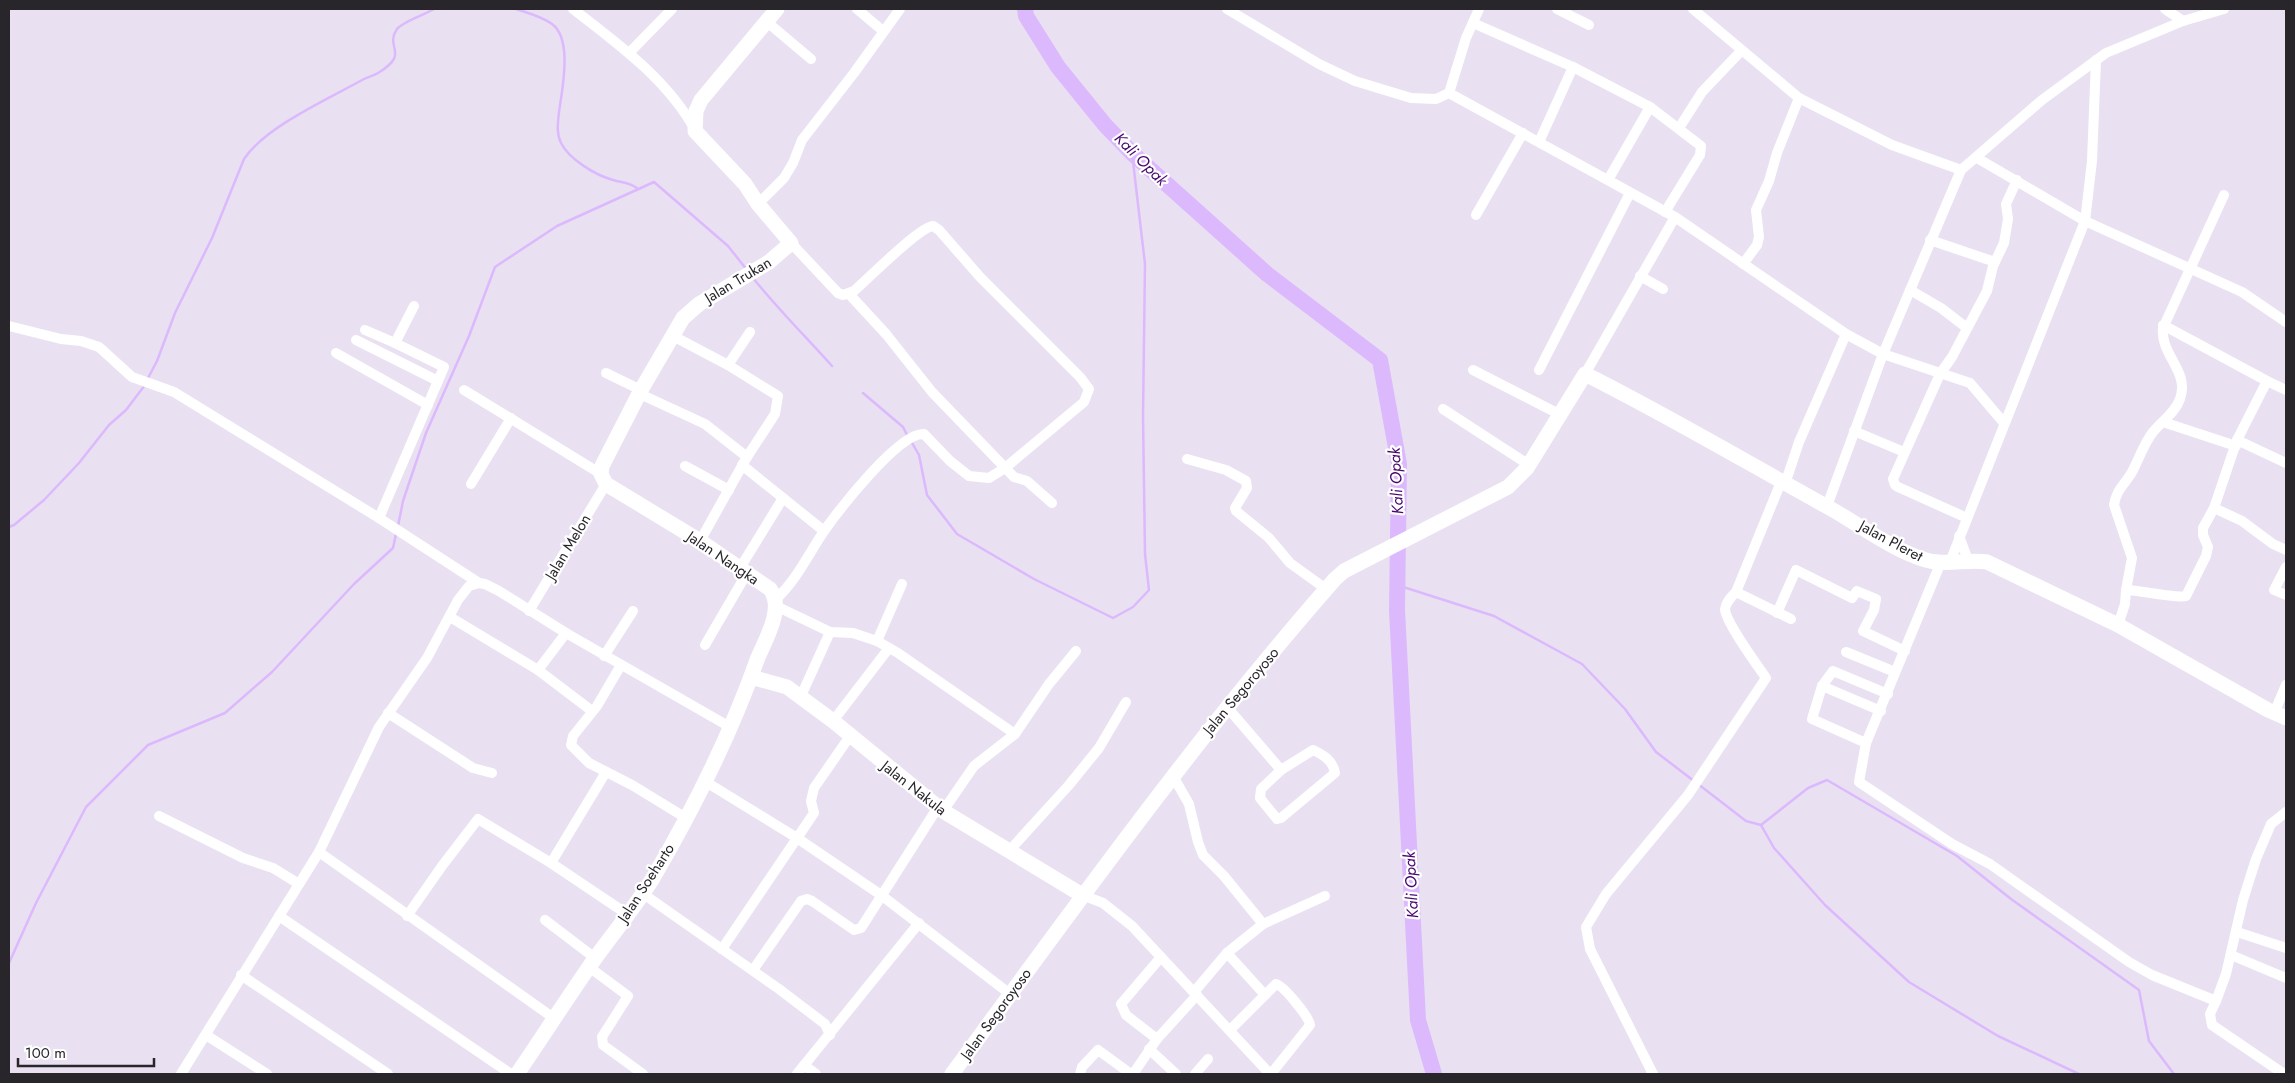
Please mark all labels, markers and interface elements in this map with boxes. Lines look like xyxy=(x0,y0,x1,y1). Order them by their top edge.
water label: Kali Opak xyxy=(1109,127,1174,192)
street label: Jalan Trukan xyxy=(699,251,776,310)
water label: Kali Opak xyxy=(1383,446,1409,515)
street label: Jalan Melon xyxy=(539,510,596,586)
street label: Jalan Pleret xyxy=(1853,514,1927,567)
street label: Jalan Nangka xyxy=(681,525,764,590)
street label: Jalan Segoroyoso xyxy=(1197,642,1284,741)
street label: Jalan Nakula xyxy=(875,754,951,821)
street label: Jalan Soeharto xyxy=(611,839,680,928)
water label: Kali Opak xyxy=(1398,850,1424,919)
street label: Jalan Segoroyoso xyxy=(954,964,1037,1066)
scale bar xyxy=(18,1036,154,1068)
text: 100 m xyxy=(25,1042,66,1064)

